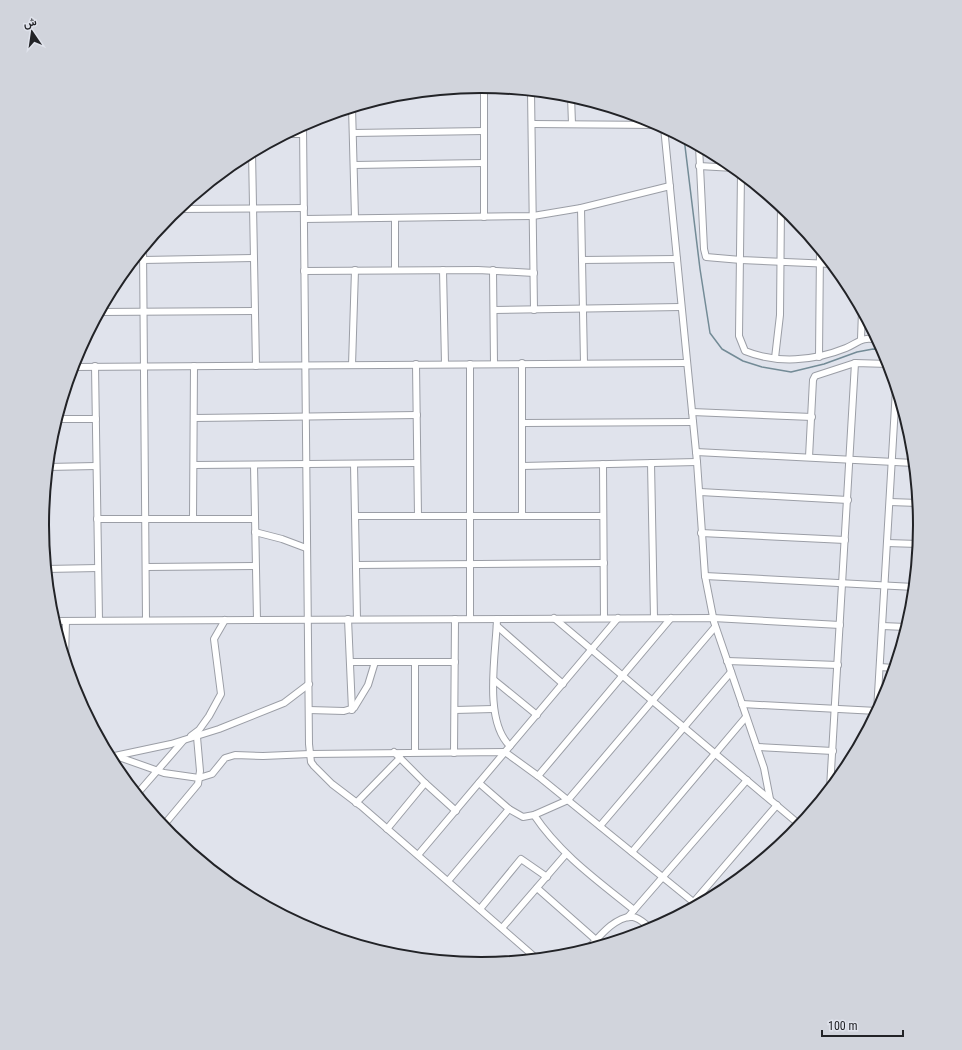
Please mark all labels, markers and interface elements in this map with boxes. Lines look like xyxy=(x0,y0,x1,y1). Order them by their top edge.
north arrow xyxy=(12,12,52,52)
text: ش xyxy=(22,15,38,31)
scale bar xyxy=(822,1012,903,1038)
text: 100 m xyxy=(828,1019,858,1033)

